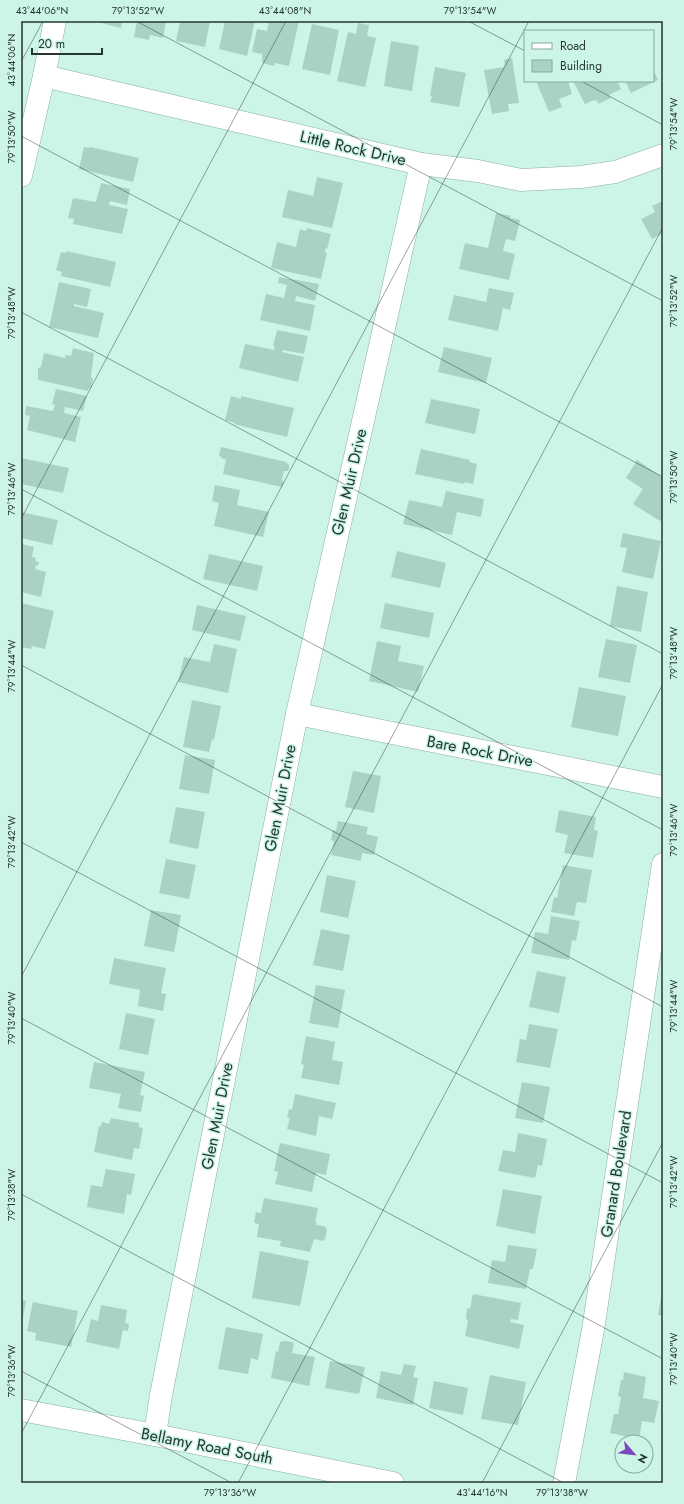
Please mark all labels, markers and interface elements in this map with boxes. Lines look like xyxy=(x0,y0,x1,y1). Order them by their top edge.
text: 43°44'06"N xyxy=(16,3,68,18)
text: 79°13'52"W xyxy=(112,3,164,18)
text: 43°44'08"N xyxy=(259,3,311,18)
text: 79°13'54"W xyxy=(444,3,496,18)
scale bar xyxy=(32,30,102,56)
legend xyxy=(524,30,654,82)
text: 43°44'06"N xyxy=(4,34,19,86)
text: 20 m xyxy=(38,35,65,53)
text: Road xyxy=(560,37,586,55)
text: Building xyxy=(560,57,602,75)
text: 79°13'54"W xyxy=(666,98,681,150)
text: 79°13'50"W xyxy=(4,111,19,163)
street label: Little Rock Drive xyxy=(298,125,408,171)
text: 79°13'52"W xyxy=(666,275,681,327)
text: 79°13'48"W xyxy=(4,287,19,339)
street label: Glen Muir Drive xyxy=(326,426,372,538)
text: 79°13'50"W xyxy=(666,451,681,503)
text: 79°13'46"W xyxy=(4,463,19,515)
text: 79°13'48"W xyxy=(666,627,681,679)
text: 79°13'44"W xyxy=(4,639,19,692)
street label: Bare Rock Drive xyxy=(425,729,535,773)
street label: Glen Muir Drive xyxy=(258,742,302,854)
text: 79°13'46"W xyxy=(666,804,681,856)
text: 79°13'42"W xyxy=(4,816,19,868)
text: 79°13'44"W xyxy=(666,979,681,1032)
text: 79°13'40"W xyxy=(4,991,19,1044)
street label: Glen Muir Drive xyxy=(195,1060,239,1172)
street label: Granard Boulevard xyxy=(595,1109,637,1239)
text: 79°13'42"W xyxy=(666,1156,681,1208)
text: 79°13'38"W xyxy=(4,1169,19,1221)
text: 79°13'40"W xyxy=(666,1332,681,1385)
text: 79°13'36"W xyxy=(4,1345,19,1397)
street label: Bellamy Road South xyxy=(139,1422,275,1470)
north arrow xyxy=(614,1434,654,1474)
text: N xyxy=(634,1451,652,1466)
text: 79°13'36"W xyxy=(204,1485,256,1500)
text: 43°44'16"N xyxy=(456,1485,508,1500)
text: 79°13'38"W xyxy=(536,1485,588,1500)

